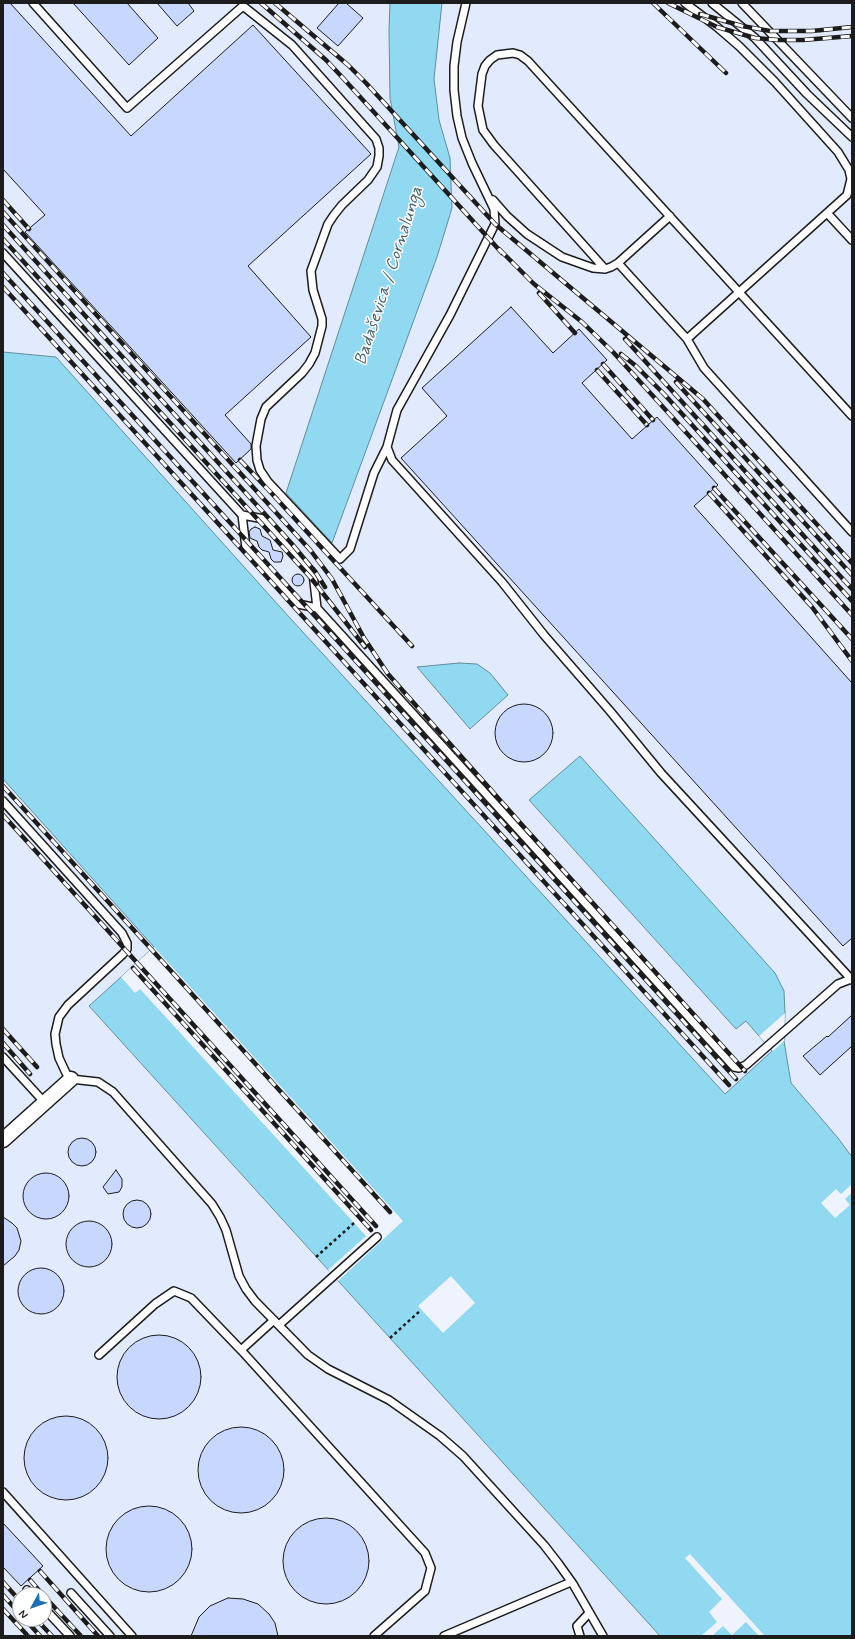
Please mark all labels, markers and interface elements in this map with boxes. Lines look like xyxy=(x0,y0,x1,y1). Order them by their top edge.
water label: Badaševica / Cornalunga xyxy=(352,184,428,368)
north arrow xyxy=(12,1587,52,1627)
text: N xyxy=(16,1607,31,1621)

